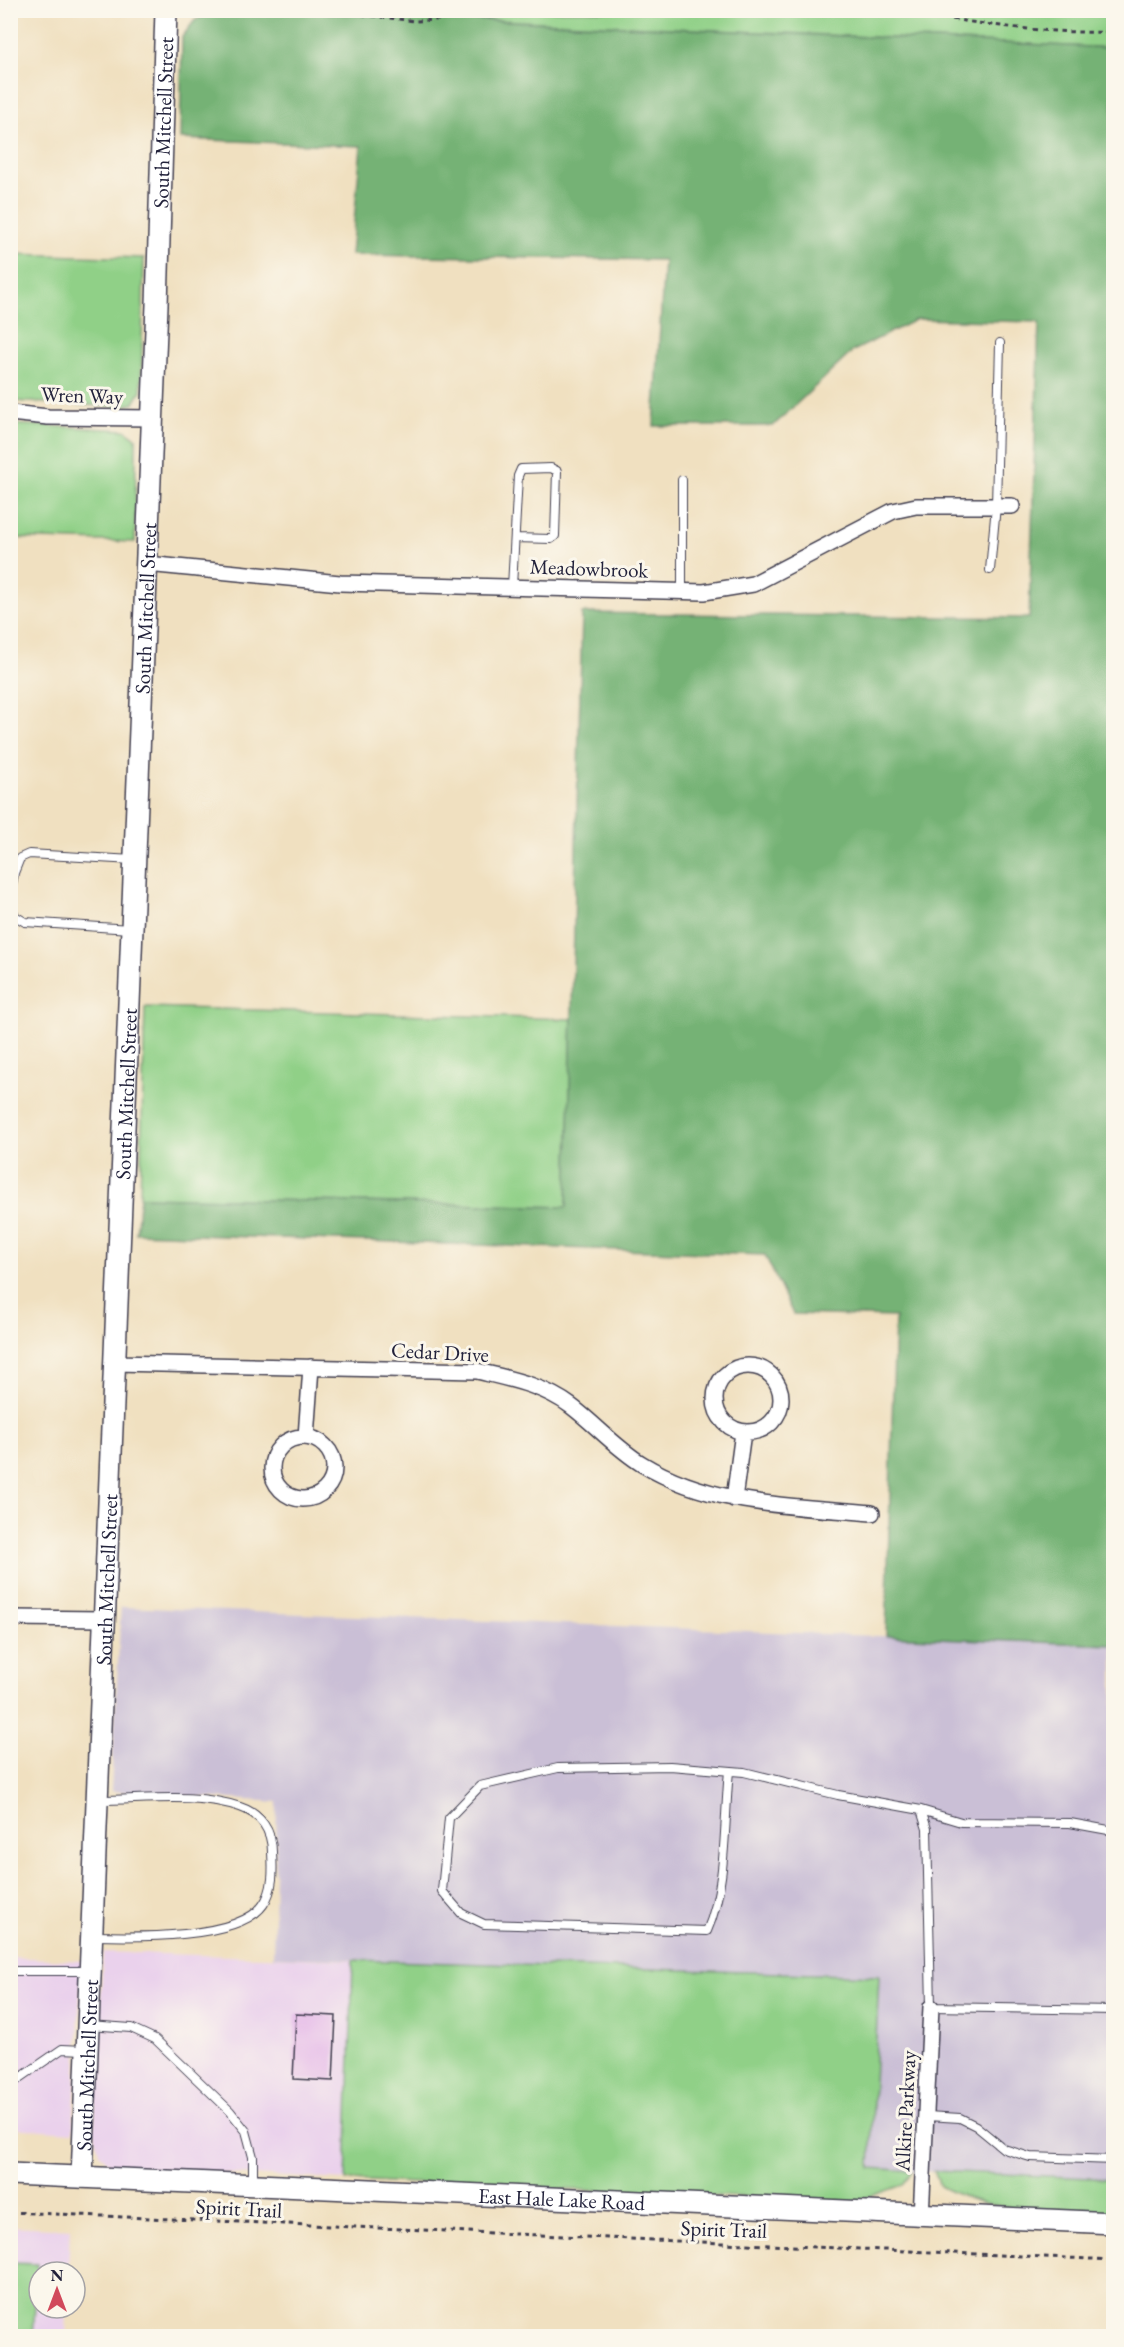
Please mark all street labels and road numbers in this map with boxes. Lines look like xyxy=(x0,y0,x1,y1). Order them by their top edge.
street label: South Mitchell Street xyxy=(146,36,179,209)
street label: Wren Way xyxy=(40,380,124,410)
street label: South Mitchell Street xyxy=(128,522,162,695)
street label: Meadowbrook xyxy=(529,552,650,584)
street label: South Mitchell Street xyxy=(108,1007,142,1180)
street label: Cedar Drive xyxy=(390,1336,490,1368)
street label: South Mitchell Street xyxy=(89,1493,123,1666)
street label: South Mitchell Street xyxy=(70,1978,103,2151)
street label: Alkire Parkway xyxy=(888,2049,922,2173)
street label: East Hale Lake Road xyxy=(477,2181,646,2216)
street label: Spirit Trail xyxy=(195,2192,283,2224)
street label: Spirit Trail xyxy=(680,2214,768,2244)

